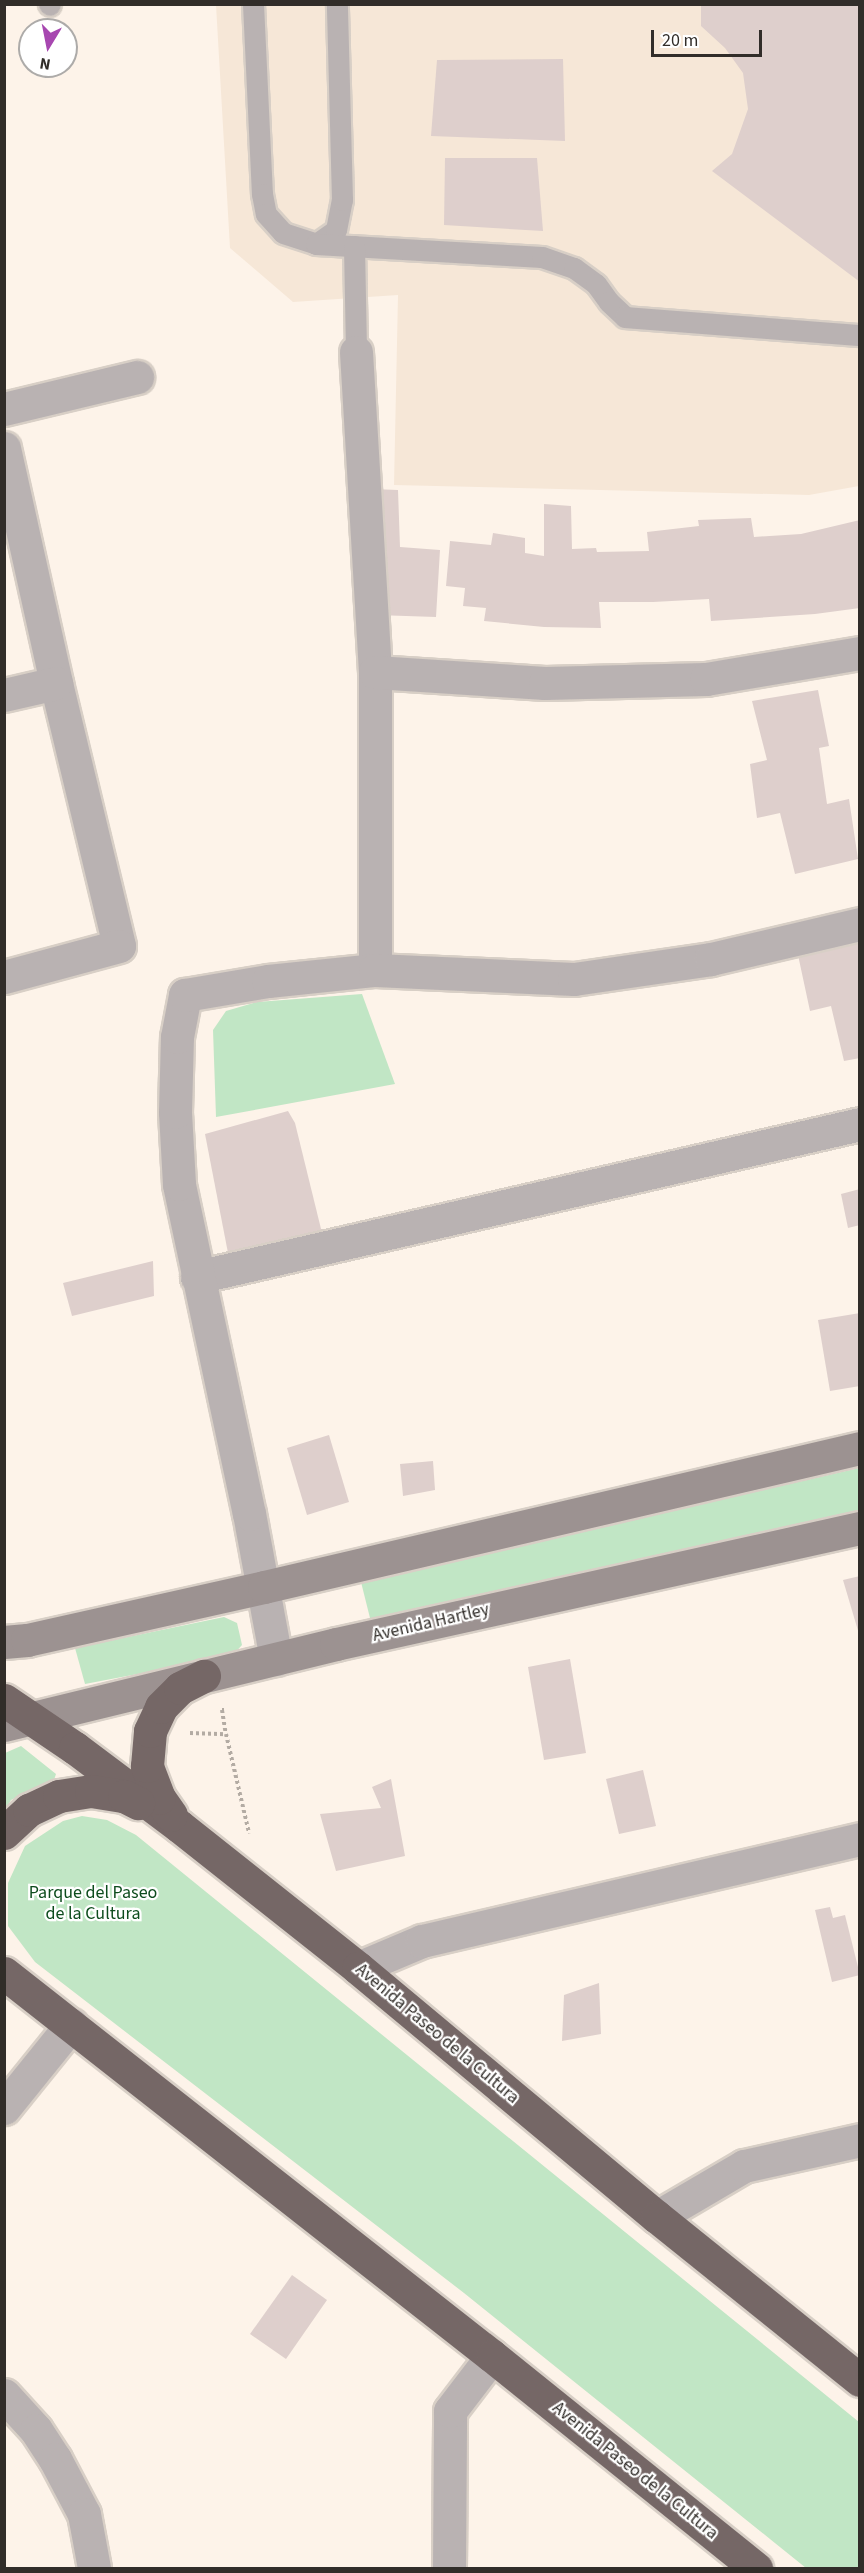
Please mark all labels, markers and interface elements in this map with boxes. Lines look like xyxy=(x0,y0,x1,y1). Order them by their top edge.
north arrow xyxy=(18,18,78,78)
scale bar xyxy=(654,18,765,56)
text: 20 m xyxy=(662,28,698,53)
text: N xyxy=(38,52,52,76)
street label: Avenida Hartley xyxy=(371,1599,491,1647)
park label: Parque del Paseo de la Cultura xyxy=(29,1883,157,1926)
street label: Avenida Paseo de la Cultura xyxy=(351,1959,523,2109)
street label: Avenida Paseo de la Cultura xyxy=(548,2397,722,2545)

